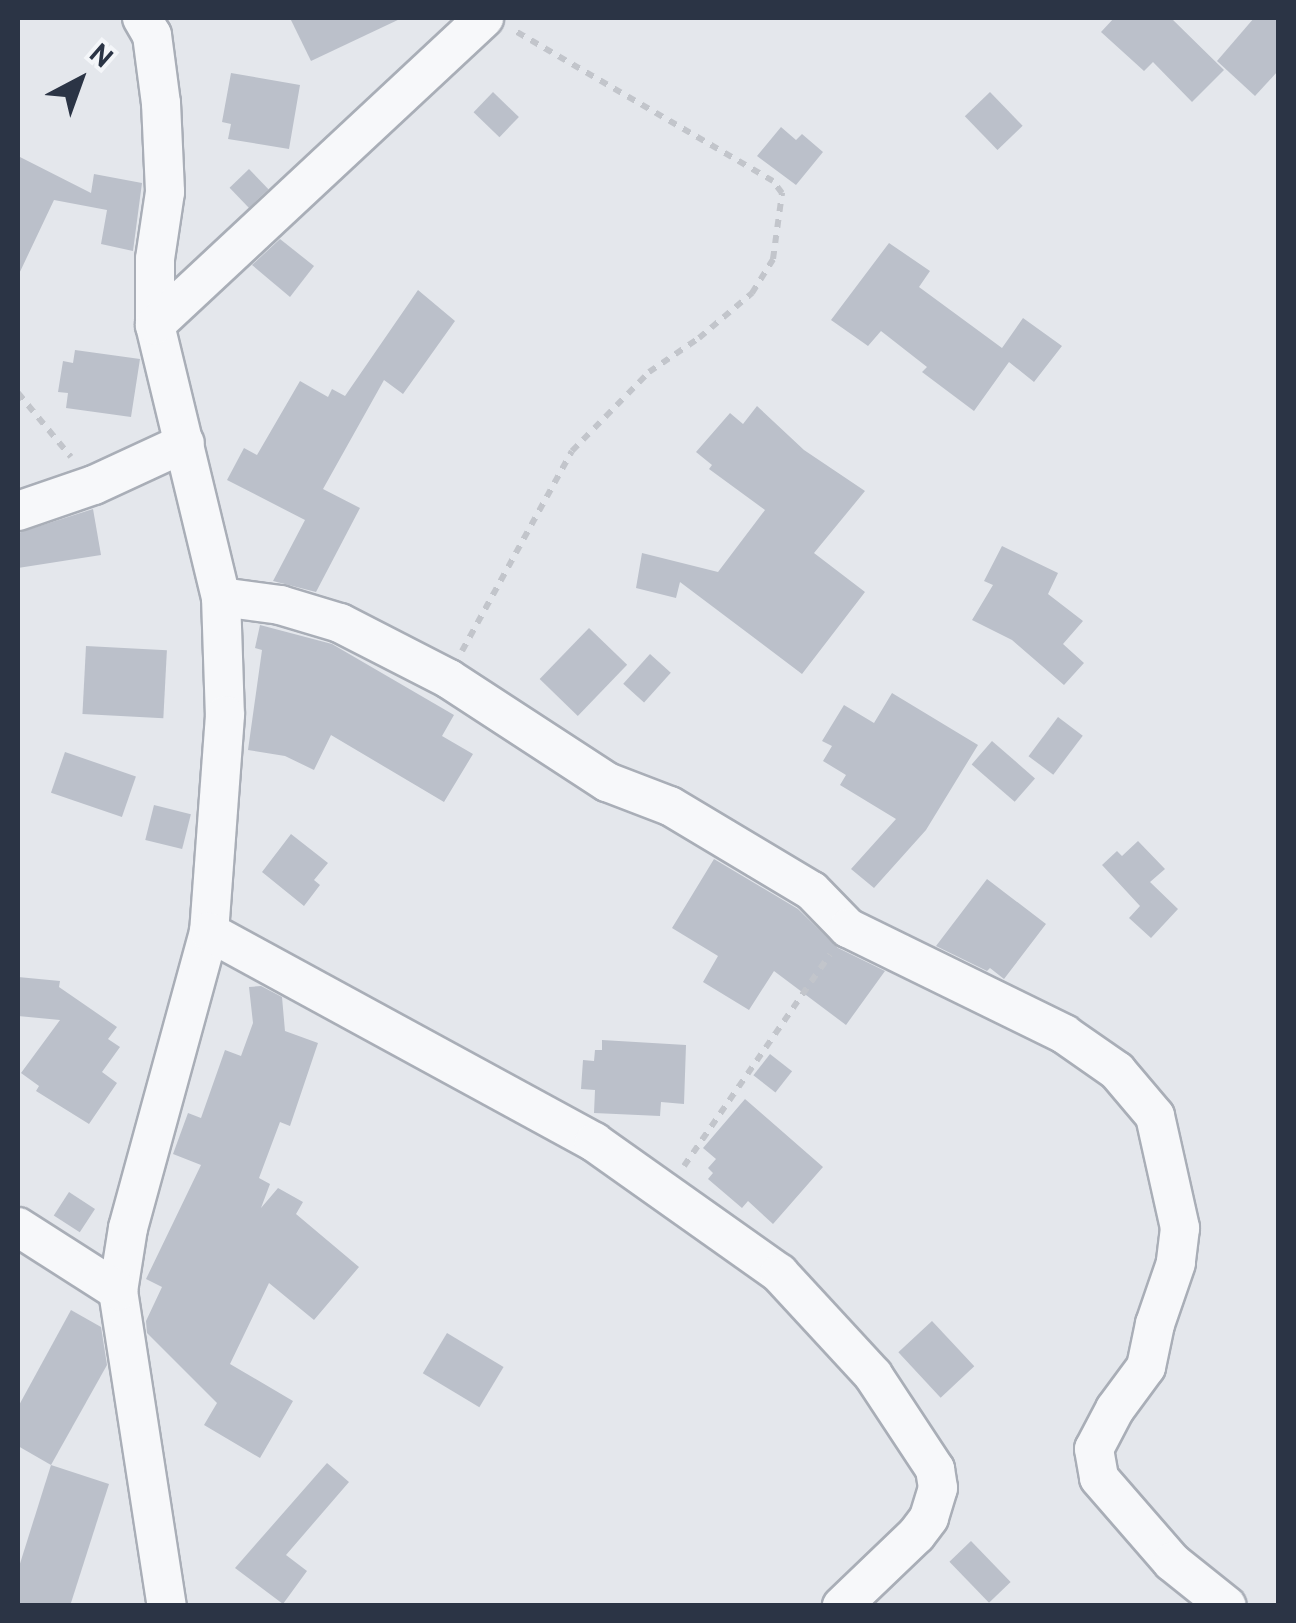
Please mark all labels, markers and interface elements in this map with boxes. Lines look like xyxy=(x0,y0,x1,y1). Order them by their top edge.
north arrow xyxy=(30,30,130,130)
text: N xyxy=(80,37,119,78)

